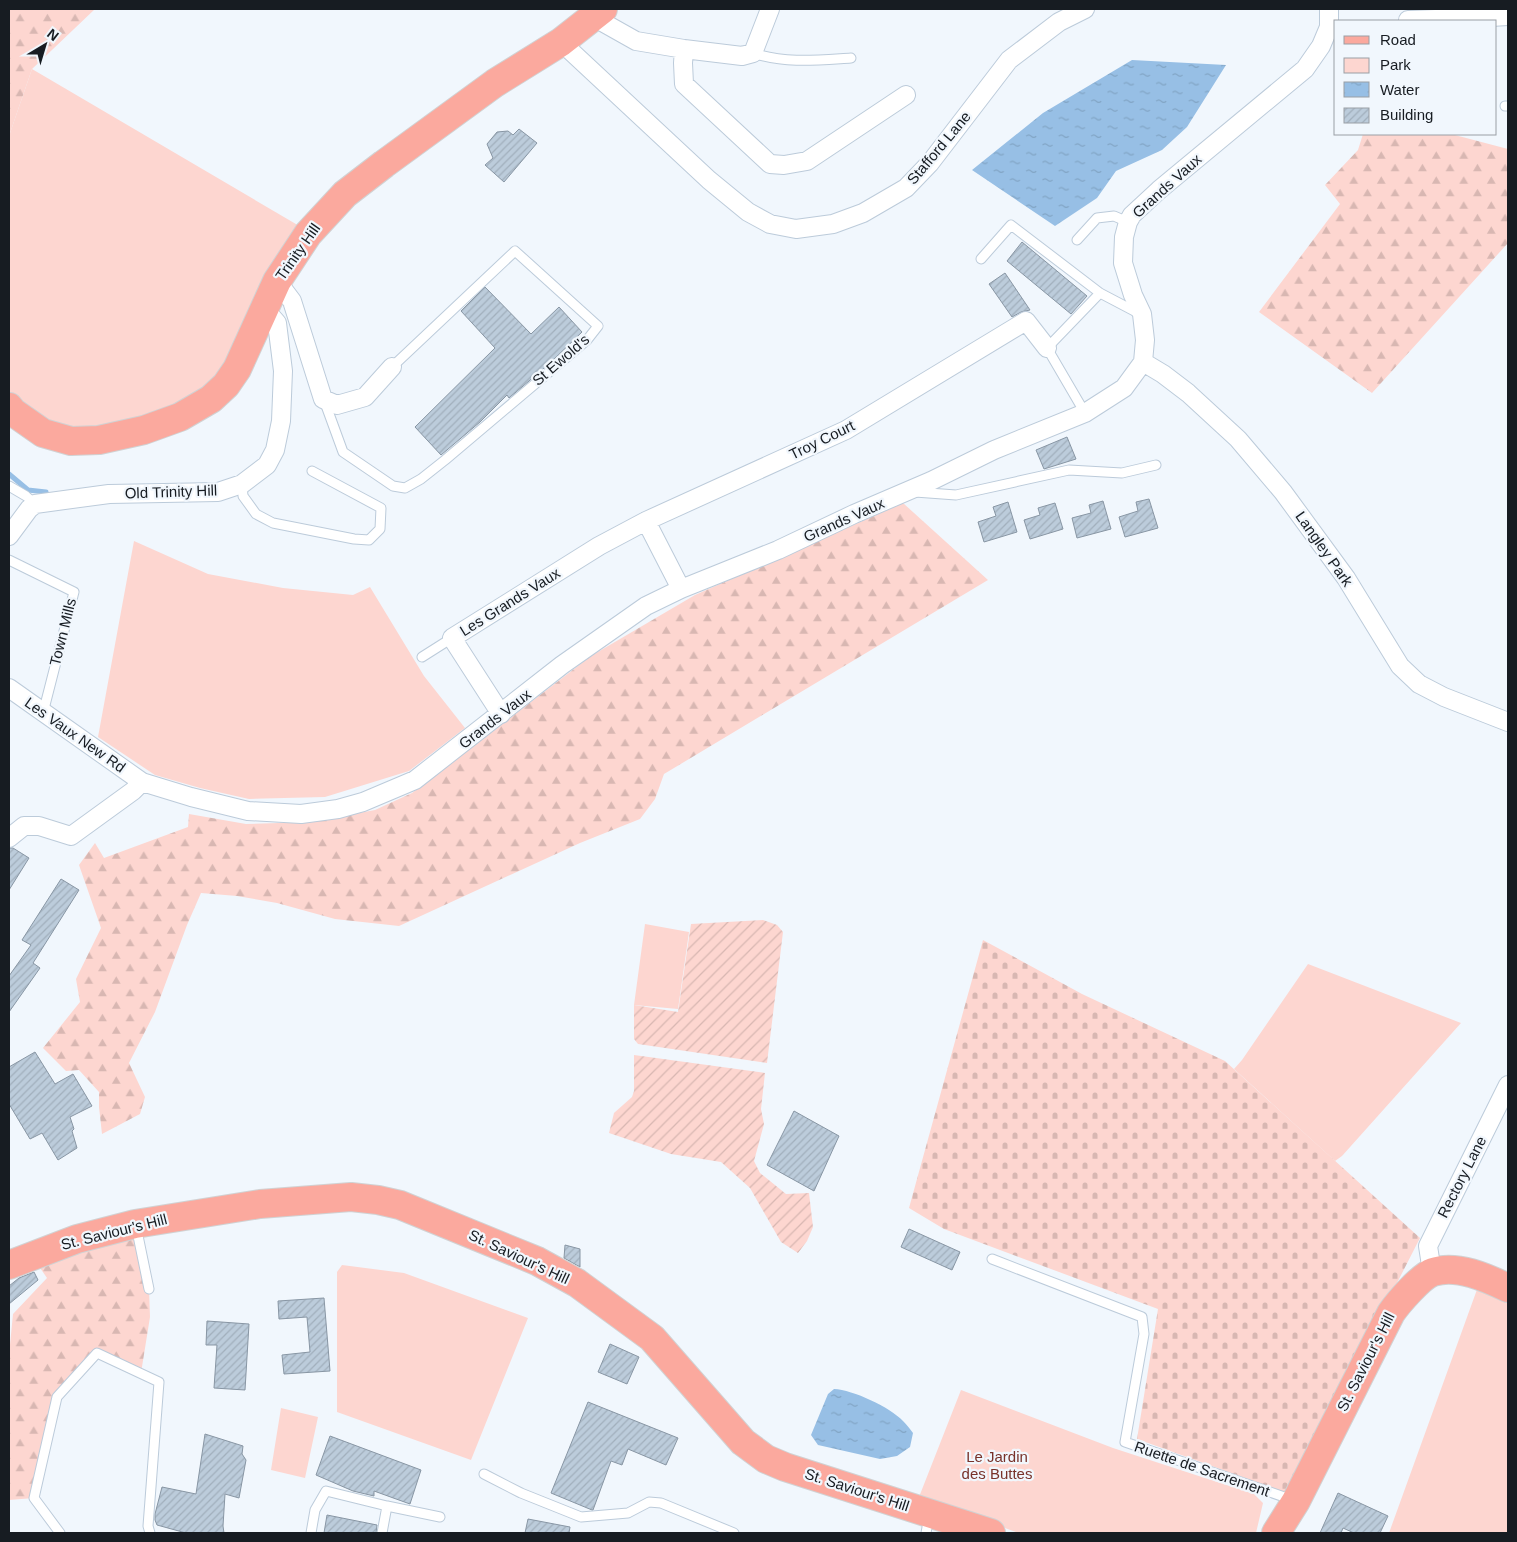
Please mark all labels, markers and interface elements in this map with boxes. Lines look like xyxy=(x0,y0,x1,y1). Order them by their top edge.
north arrow xyxy=(20,20,70,70)
legend xyxy=(1334,20,1497,135)
text: N xyxy=(44,25,62,44)
text: Road xyxy=(1380,31,1416,48)
text: Park xyxy=(1380,56,1411,73)
text: Water xyxy=(1380,81,1419,98)
text: Building xyxy=(1380,106,1433,123)
street label: Stafford Lane xyxy=(903,108,974,188)
street label: Grands Vaux xyxy=(1129,150,1205,221)
street label: Trinity Hill xyxy=(272,220,323,283)
street label: St Ewold's xyxy=(529,330,592,389)
street label: Troy Court xyxy=(786,416,858,463)
street label: Old Trinity Hill xyxy=(124,481,218,502)
street label: Grands Vaux xyxy=(801,494,887,545)
street label: Langley Park xyxy=(1292,508,1357,590)
street label: Les Grands Vaux xyxy=(457,564,563,639)
street label: Town Mills xyxy=(46,596,79,668)
street label: Grands Vaux xyxy=(455,685,534,752)
street label: Les Vaux New Rd xyxy=(22,694,129,776)
street label: Rectory Lane xyxy=(1434,1133,1489,1220)
street label: St. Saviour's Hill xyxy=(59,1210,169,1253)
street label: St. Saviour's Hill xyxy=(466,1226,572,1287)
street label: St. Saviour's Hill xyxy=(1333,1309,1398,1414)
street label: Ruette de Sacrement xyxy=(1132,1437,1273,1500)
park label: Le Jardin des Buttes xyxy=(962,1448,1032,1482)
street label: St. Saviour's Hill xyxy=(803,1465,911,1514)

